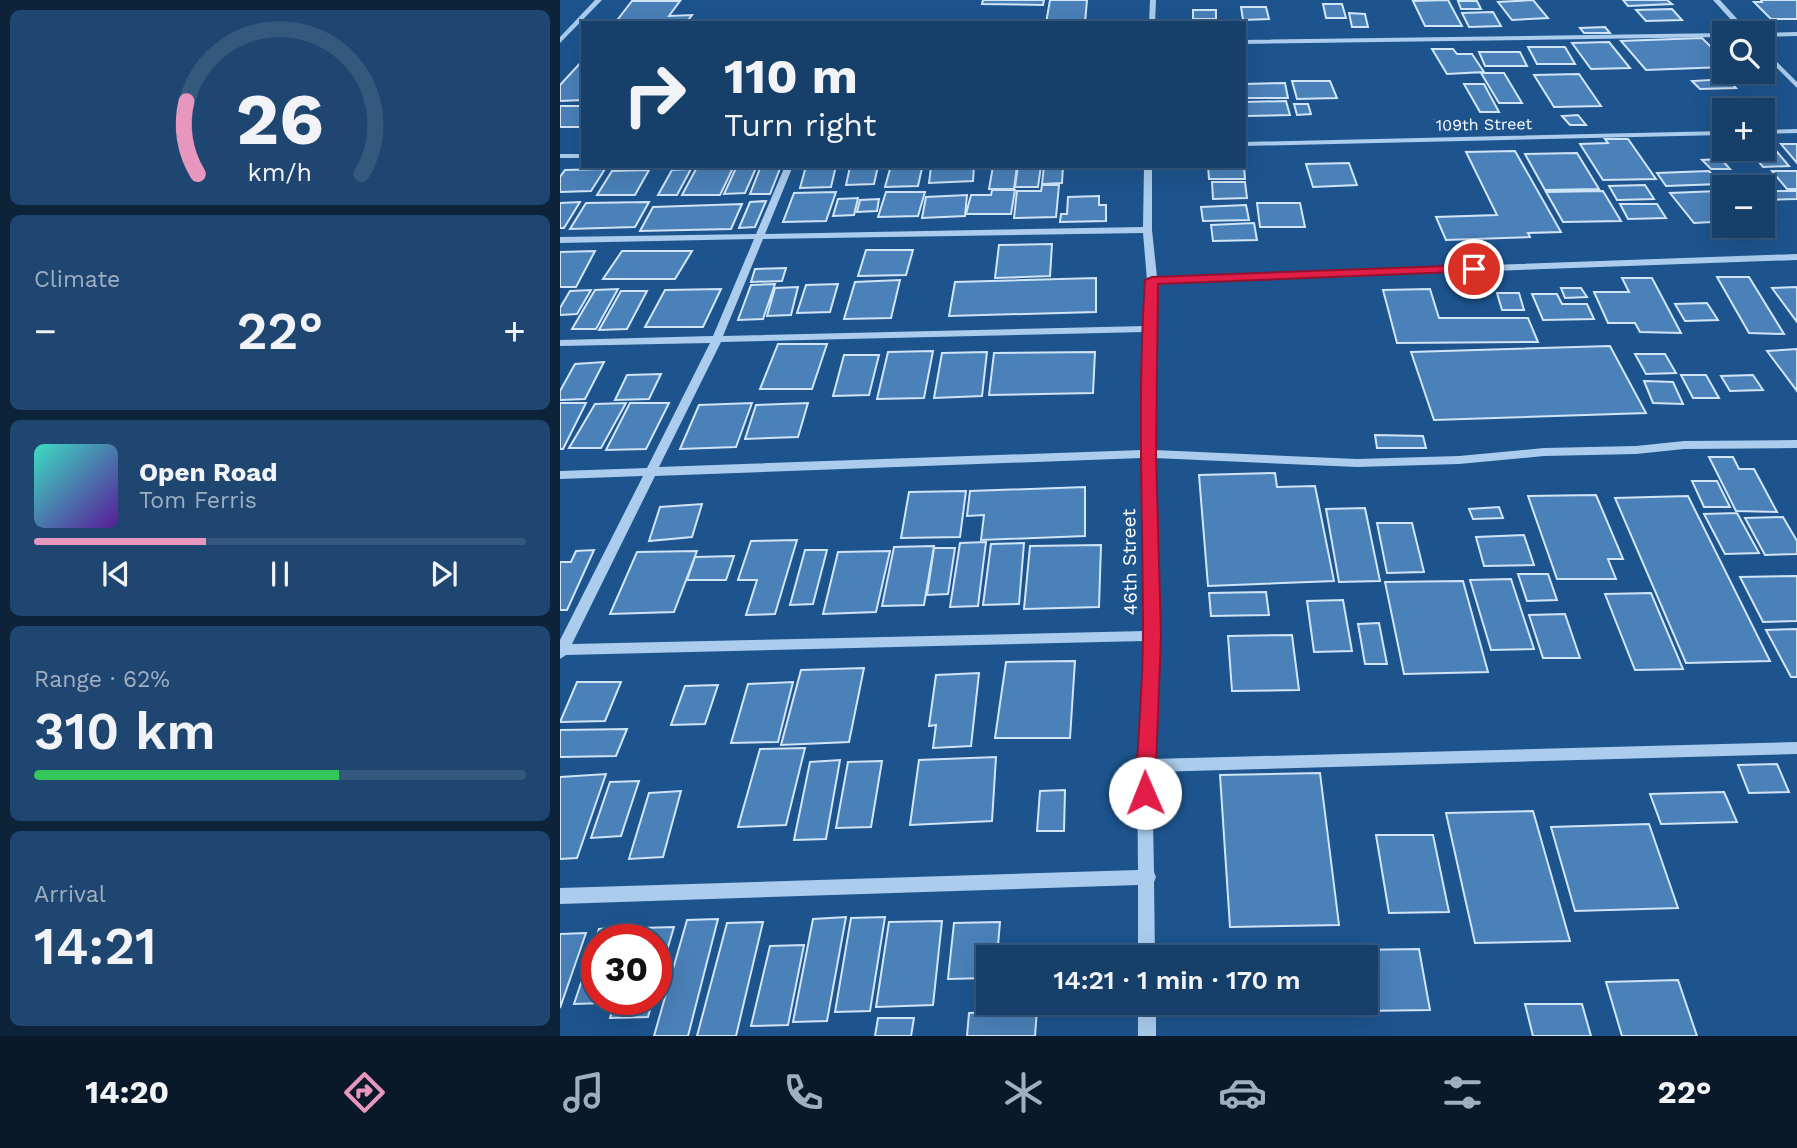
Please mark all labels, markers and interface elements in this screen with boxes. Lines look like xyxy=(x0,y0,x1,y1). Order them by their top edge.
map controls xyxy=(1712,21,1775,238)
button: search xyxy=(1712,21,1775,84)
text: 110 m xyxy=(724,47,858,105)
icon: right xyxy=(609,49,700,140)
text: 26 xyxy=(236,76,324,162)
button: + xyxy=(1712,98,1775,161)
text: Turn right xyxy=(724,106,876,144)
street label: 109th Street xyxy=(1436,114,1533,135)
text: km/h xyxy=(248,157,312,186)
button: − xyxy=(1712,175,1775,238)
pin xyxy=(1444,239,1504,299)
icon: arrive xyxy=(1455,250,1493,288)
text: Climate xyxy=(34,266,120,293)
text: 22° xyxy=(237,301,323,362)
text: − xyxy=(34,309,57,353)
text: + xyxy=(503,309,526,353)
text: Open Road xyxy=(139,457,277,487)
text: Tom Ferris xyxy=(139,487,257,514)
street label: 46th Street xyxy=(1117,508,1142,615)
icon: previous xyxy=(97,555,135,593)
icon: pause xyxy=(261,555,299,593)
icon: next xyxy=(425,555,463,593)
text: Range · 62% xyxy=(34,666,170,693)
text: 310 km xyxy=(34,701,216,762)
position arrow xyxy=(1108,756,1182,830)
text: Arrival xyxy=(34,881,106,908)
text: 14:21 xyxy=(34,916,157,977)
speed limit sign: 30 xyxy=(581,924,672,1015)
text: 14:21 · 1 min · 170 m xyxy=(1053,965,1301,995)
icon: directions xyxy=(340,1068,389,1117)
icon: music xyxy=(559,1068,608,1117)
icon: phone xyxy=(779,1068,828,1117)
icon: climate xyxy=(999,1068,1048,1117)
icon: car xyxy=(1218,1068,1267,1117)
icon: filters xyxy=(1438,1068,1487,1117)
text: 14:20 xyxy=(85,1073,169,1111)
text: 22° xyxy=(1658,1073,1712,1111)

